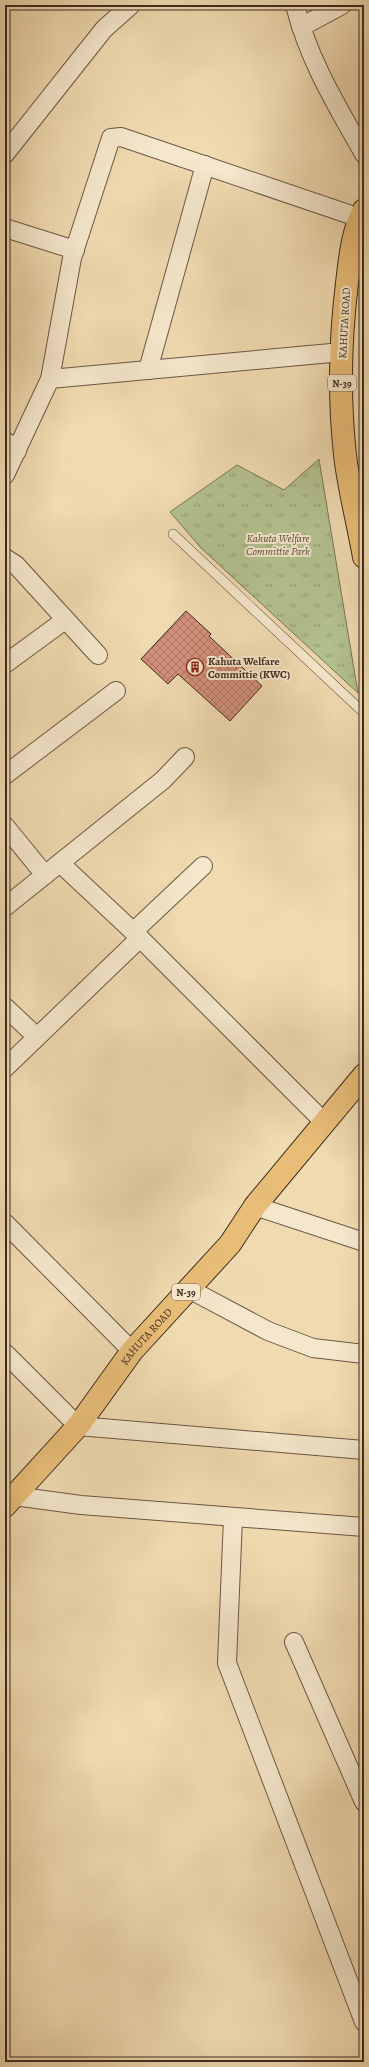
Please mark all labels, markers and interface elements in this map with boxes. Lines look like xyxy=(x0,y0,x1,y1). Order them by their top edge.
street label: KAHUTA ROAD xyxy=(335,287,354,359)
road number: N-39 xyxy=(328,375,356,391)
park label: Kahuta Welfare Committie Park xyxy=(246,531,310,559)
place label: Kahuta Welfare Committie (KWC) xyxy=(208,654,290,682)
building icon: Kahuta Welfare Committie (KWC) xyxy=(185,657,205,677)
road number: N-39 xyxy=(172,1284,200,1300)
street label: KAHUTA ROAD xyxy=(117,1305,176,1368)

